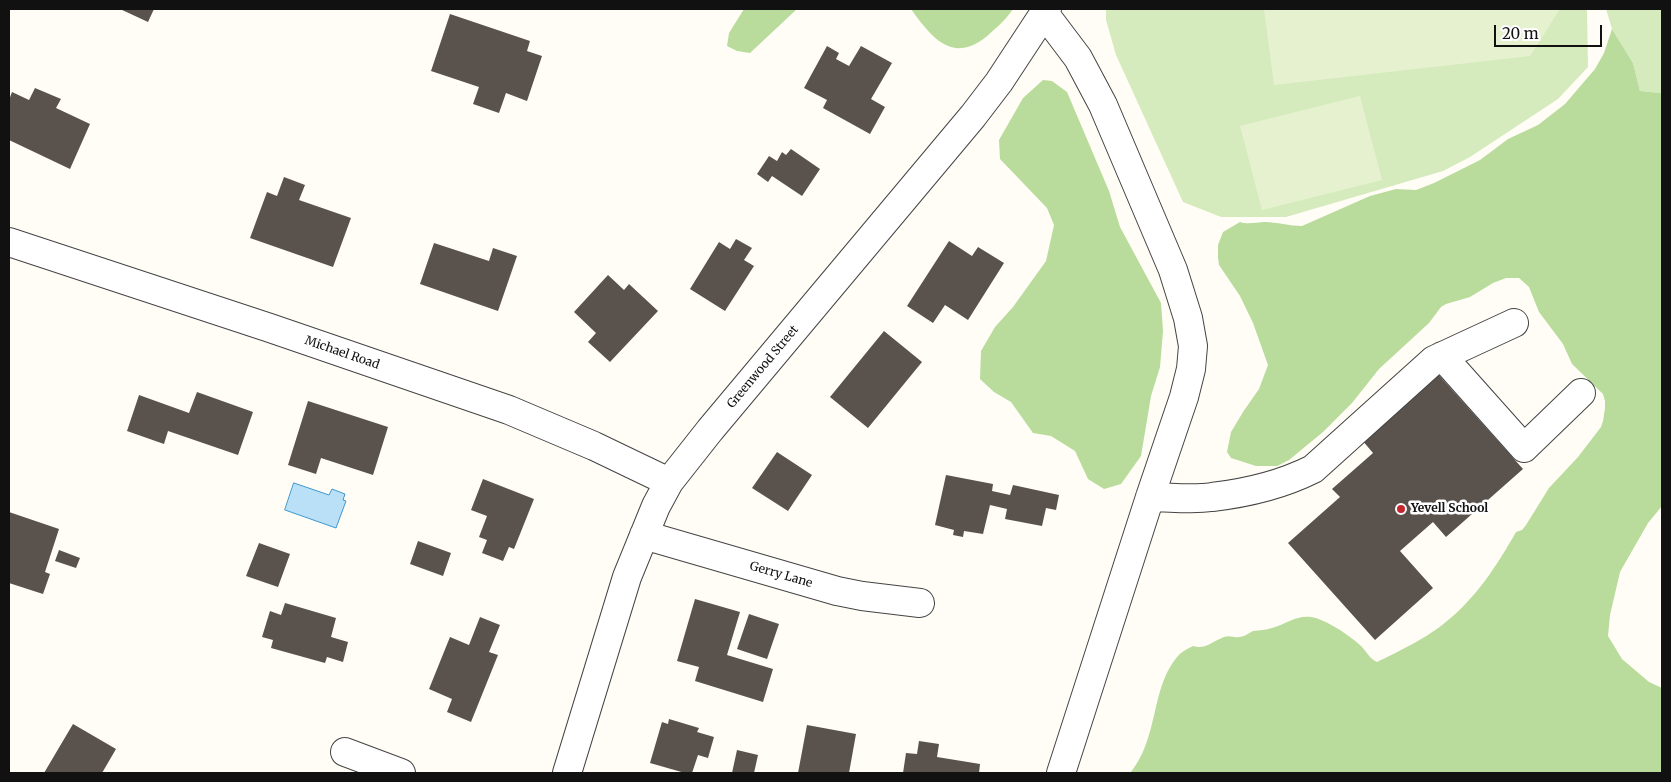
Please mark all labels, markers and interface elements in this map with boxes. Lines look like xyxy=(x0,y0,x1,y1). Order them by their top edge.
scale bar xyxy=(1496,15,1604,47)
text: 20 m xyxy=(1502,24,1539,43)
street label: Greenwood Street xyxy=(724,323,802,411)
street label: Michael Road xyxy=(303,334,381,372)
place label: Yevell School xyxy=(1411,502,1488,516)
marker: Yevell School xyxy=(1395,503,1407,515)
street label: Gerry Lane xyxy=(748,559,814,591)

